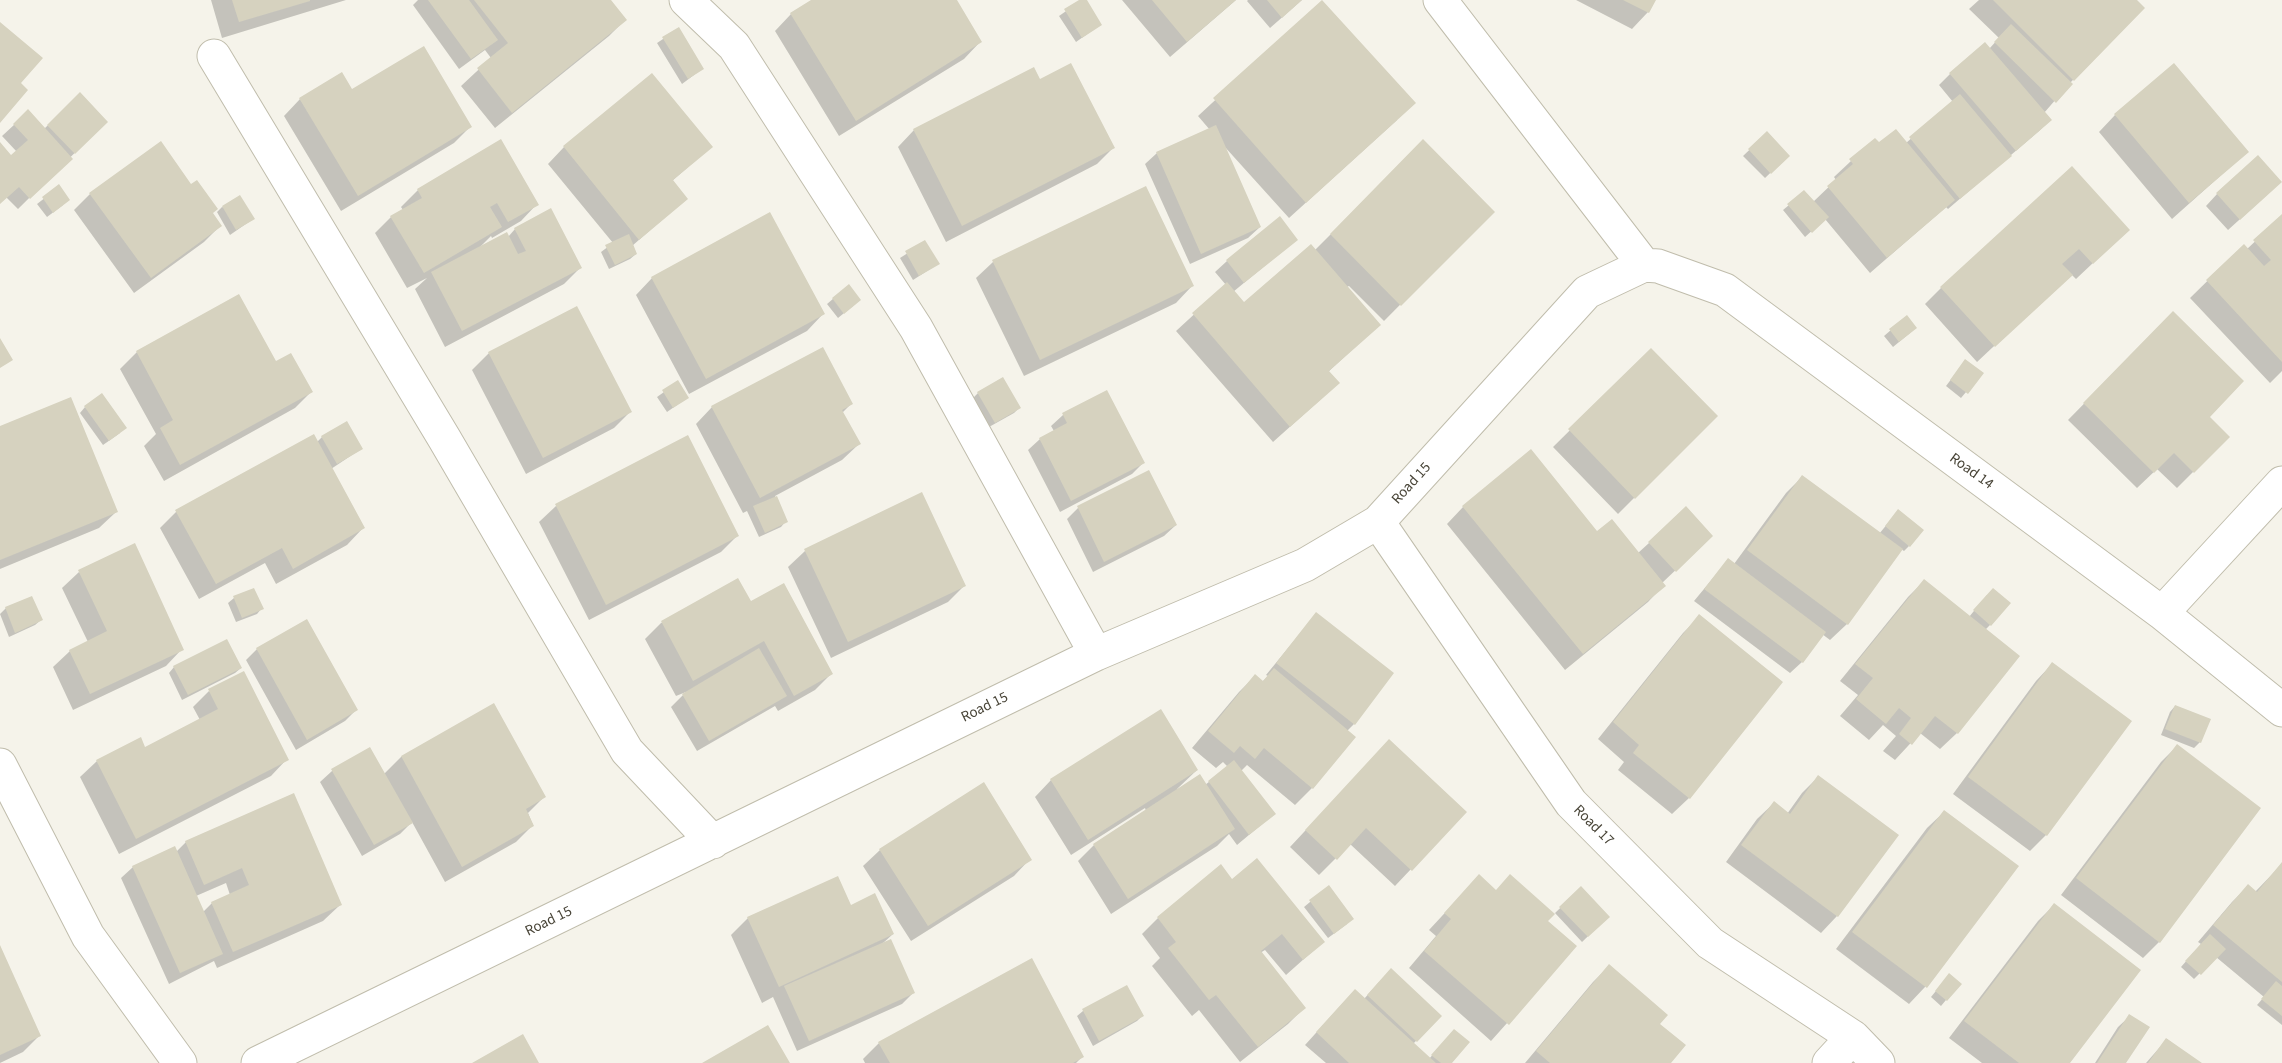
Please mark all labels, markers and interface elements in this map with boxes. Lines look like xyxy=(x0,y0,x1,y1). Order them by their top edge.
street label: Road 14 xyxy=(1945,450,1997,494)
street label: Road 15 xyxy=(1389,459,1435,509)
street label: Road 15 xyxy=(959,689,1011,727)
street label: Road 17 xyxy=(1569,802,1617,850)
street label: Road 15 xyxy=(523,903,575,941)

